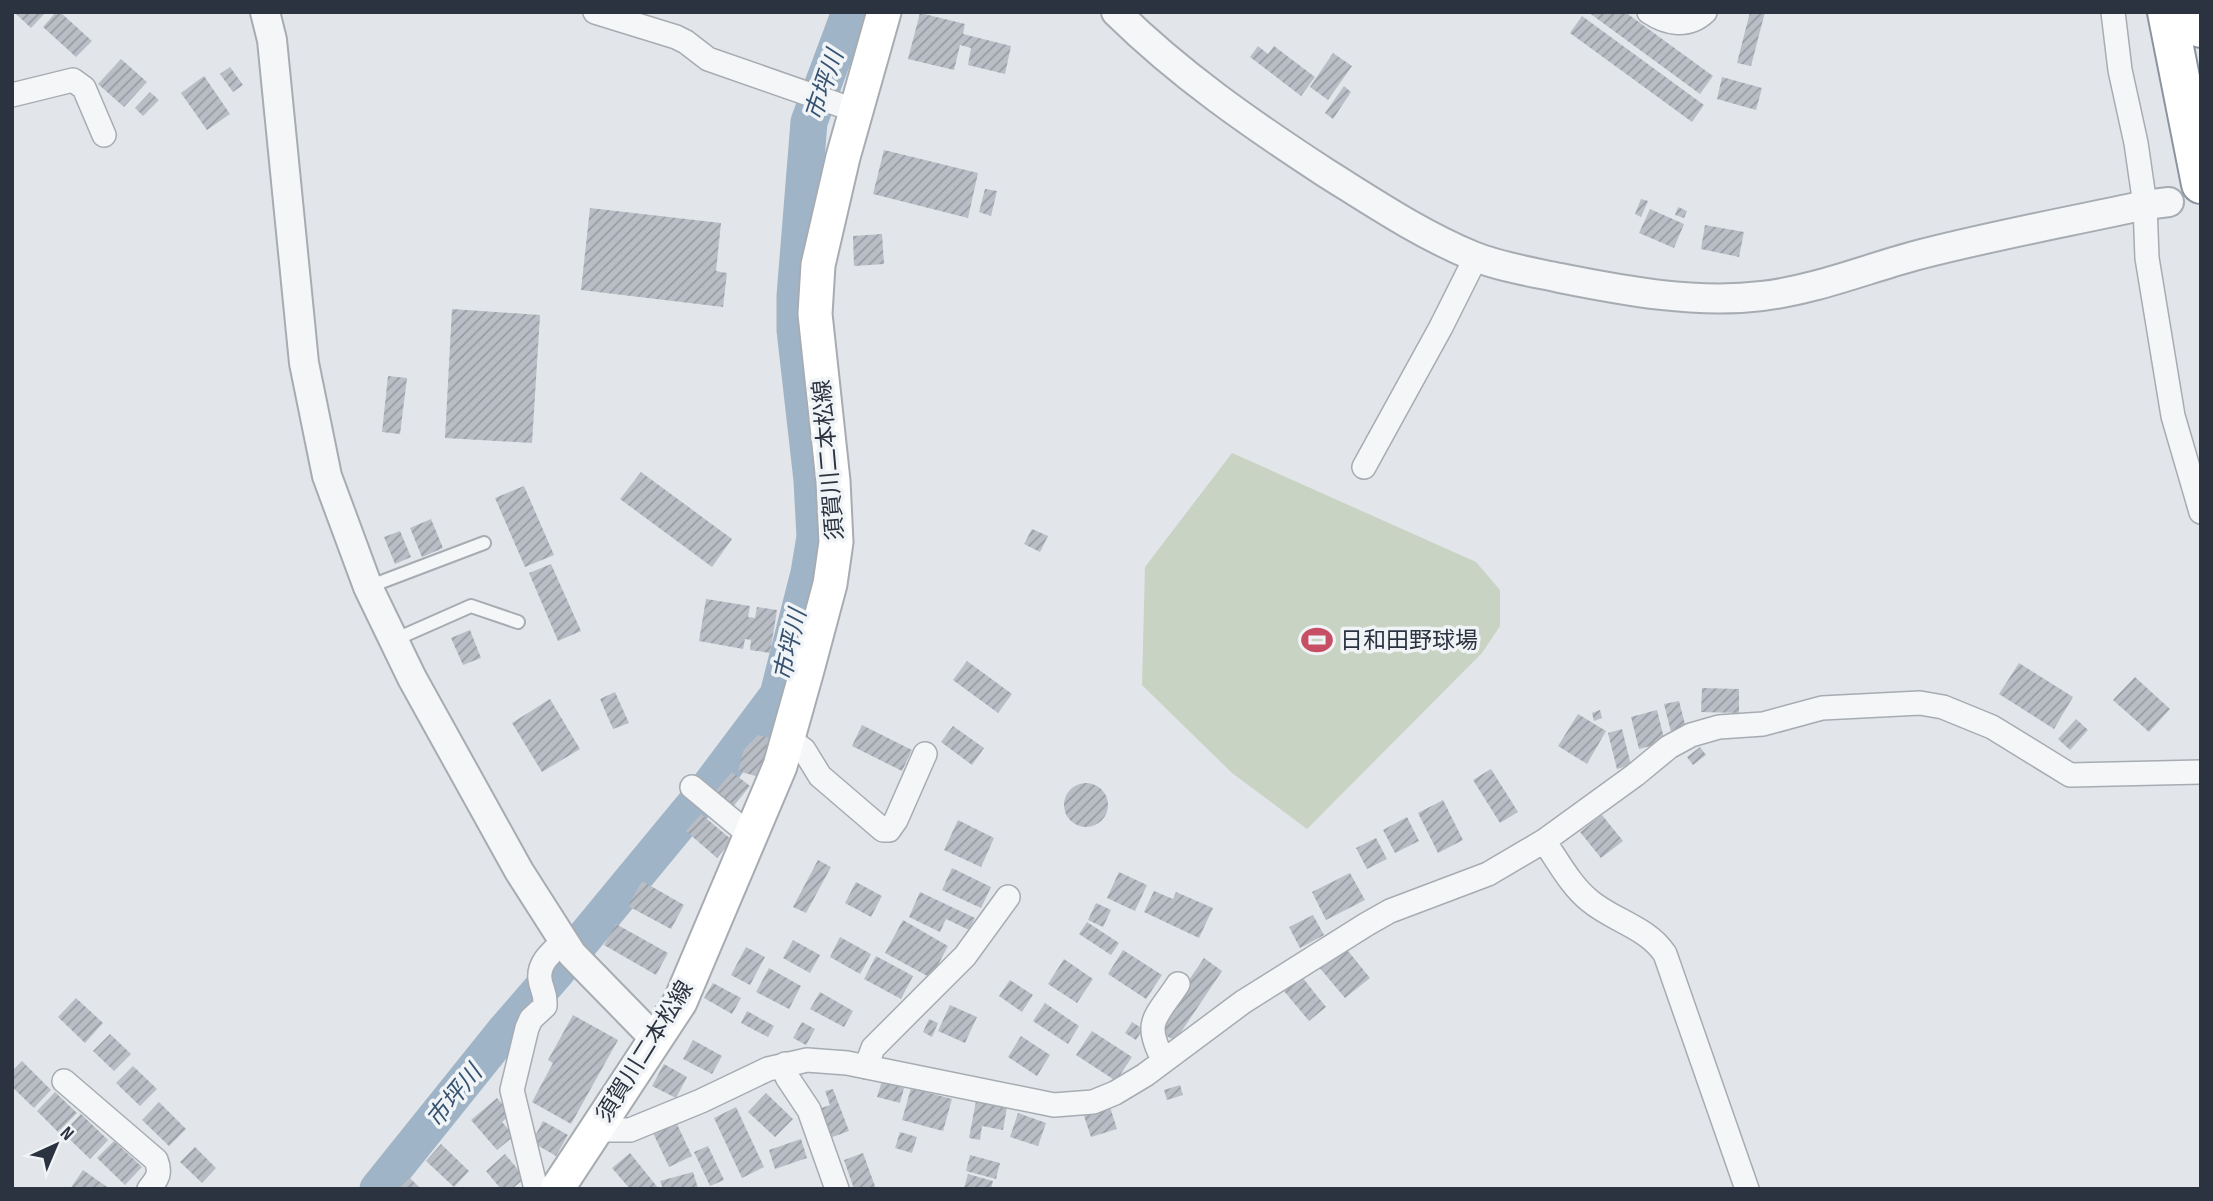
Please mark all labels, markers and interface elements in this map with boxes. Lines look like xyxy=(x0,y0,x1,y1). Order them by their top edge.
water label: 市坪川 xyxy=(799,44,851,124)
street label: 須賀川二本松線 xyxy=(808,378,850,541)
water label: 市坪川 xyxy=(768,604,813,683)
sports icon: 日和田野球場 xyxy=(1300,623,1334,657)
place label: 日和田野球場 xyxy=(1340,627,1478,655)
street label: 須賀川二本松線 xyxy=(590,976,699,1127)
water label: 市坪川 xyxy=(420,1057,490,1133)
north arrow xyxy=(21,1110,91,1180)
text: N xyxy=(55,1122,78,1146)

